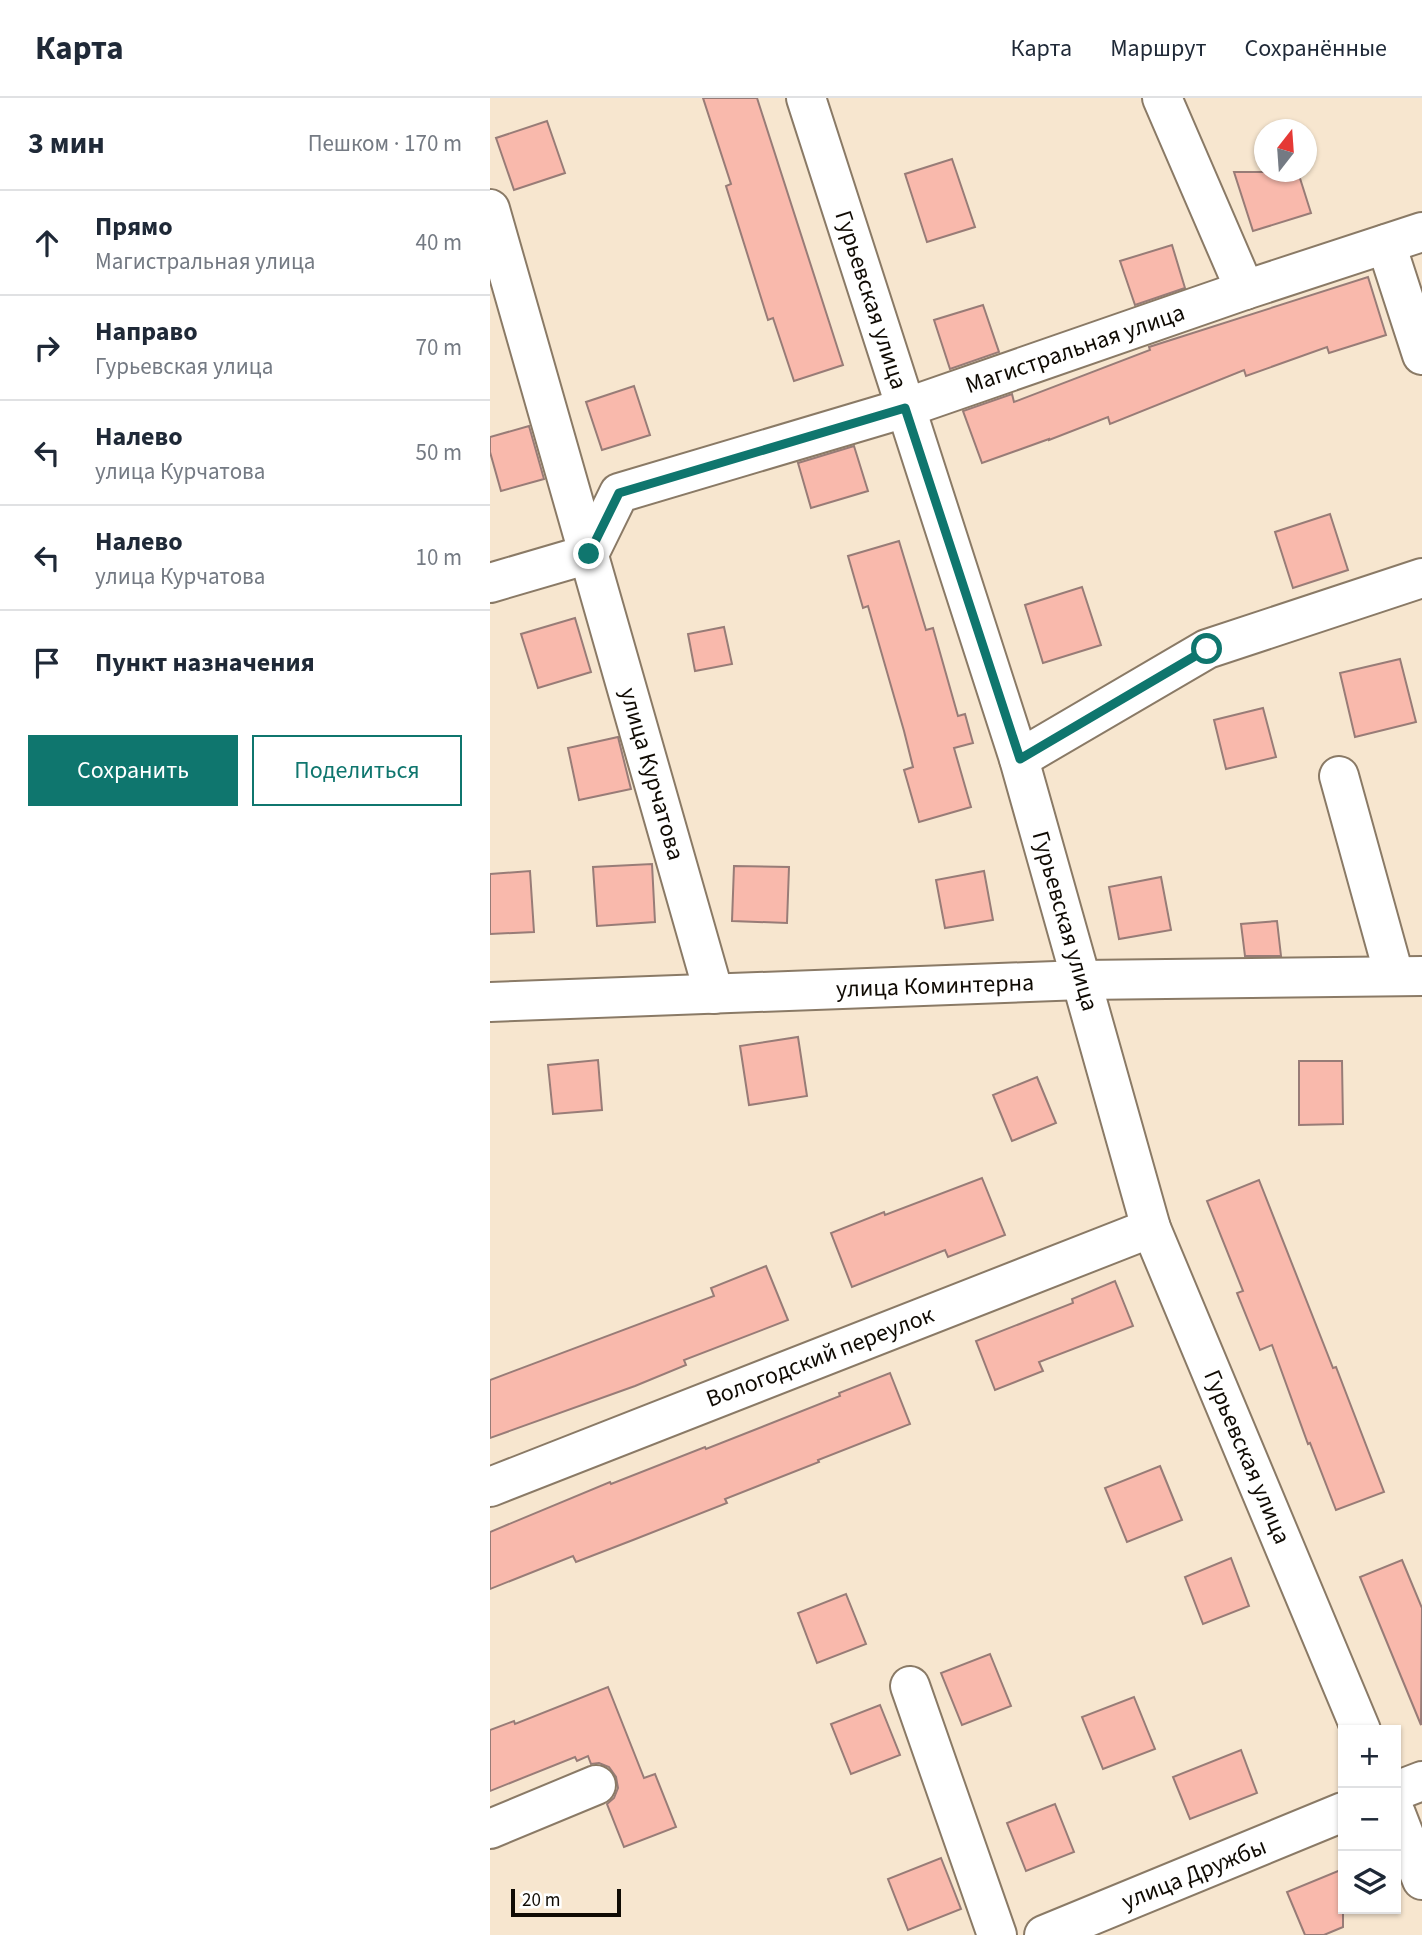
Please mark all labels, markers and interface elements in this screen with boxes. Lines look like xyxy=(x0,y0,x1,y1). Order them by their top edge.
text: Карта xyxy=(35,25,124,72)
text: Карта xyxy=(1011,31,1072,66)
text: Маршрут xyxy=(1110,31,1206,66)
text: Сохранённые xyxy=(1244,31,1387,66)
north arrow xyxy=(1254,119,1317,182)
text: 3 мин xyxy=(28,122,105,165)
text: Пешком · 170 m xyxy=(308,127,462,160)
street label: Гурьевская улица xyxy=(826,206,916,394)
text: Прямо xyxy=(95,208,173,245)
icon: ahead xyxy=(28,224,66,262)
text: 40 m xyxy=(415,226,462,259)
text: Магистральная улица xyxy=(95,245,315,278)
street label: Магистральная улица xyxy=(961,295,1189,403)
text: Направо xyxy=(95,313,198,350)
icon: right xyxy=(28,329,66,367)
text: 70 m xyxy=(415,331,462,364)
text: Гурьевская улица xyxy=(95,350,273,383)
text: Налево xyxy=(95,418,183,455)
icon: left xyxy=(28,434,66,472)
text: 50 m xyxy=(415,436,462,469)
text: улица Курчатова xyxy=(95,455,265,488)
text: Налево xyxy=(95,523,183,560)
route end xyxy=(573,538,604,569)
icon: left xyxy=(28,539,66,577)
text: 10 m xyxy=(415,541,462,574)
text: улица Курчатова xyxy=(95,560,265,593)
route start xyxy=(1191,633,1222,664)
icon: arrive xyxy=(28,644,66,682)
text: Пункт назначения xyxy=(95,644,315,681)
street label: улица Курчатова xyxy=(611,684,693,864)
button: Сохранить xyxy=(28,735,238,806)
button: Поделиться xyxy=(252,735,462,806)
street label: Гурьевская улица xyxy=(1023,827,1107,1015)
street label: улица Коминтерна xyxy=(835,965,1035,1007)
street label: Вологодский переулок xyxy=(701,1297,939,1417)
street label: Гурьевская улица xyxy=(1195,1365,1299,1549)
map controls xyxy=(1338,1725,1401,1914)
button: + xyxy=(1338,1725,1401,1788)
button: − xyxy=(1338,1788,1401,1851)
street label: улица Дружбы xyxy=(1116,1829,1272,1919)
button: layers xyxy=(1338,1851,1401,1914)
scale bar xyxy=(511,1886,621,1918)
text: 20 m xyxy=(522,1887,560,1914)

